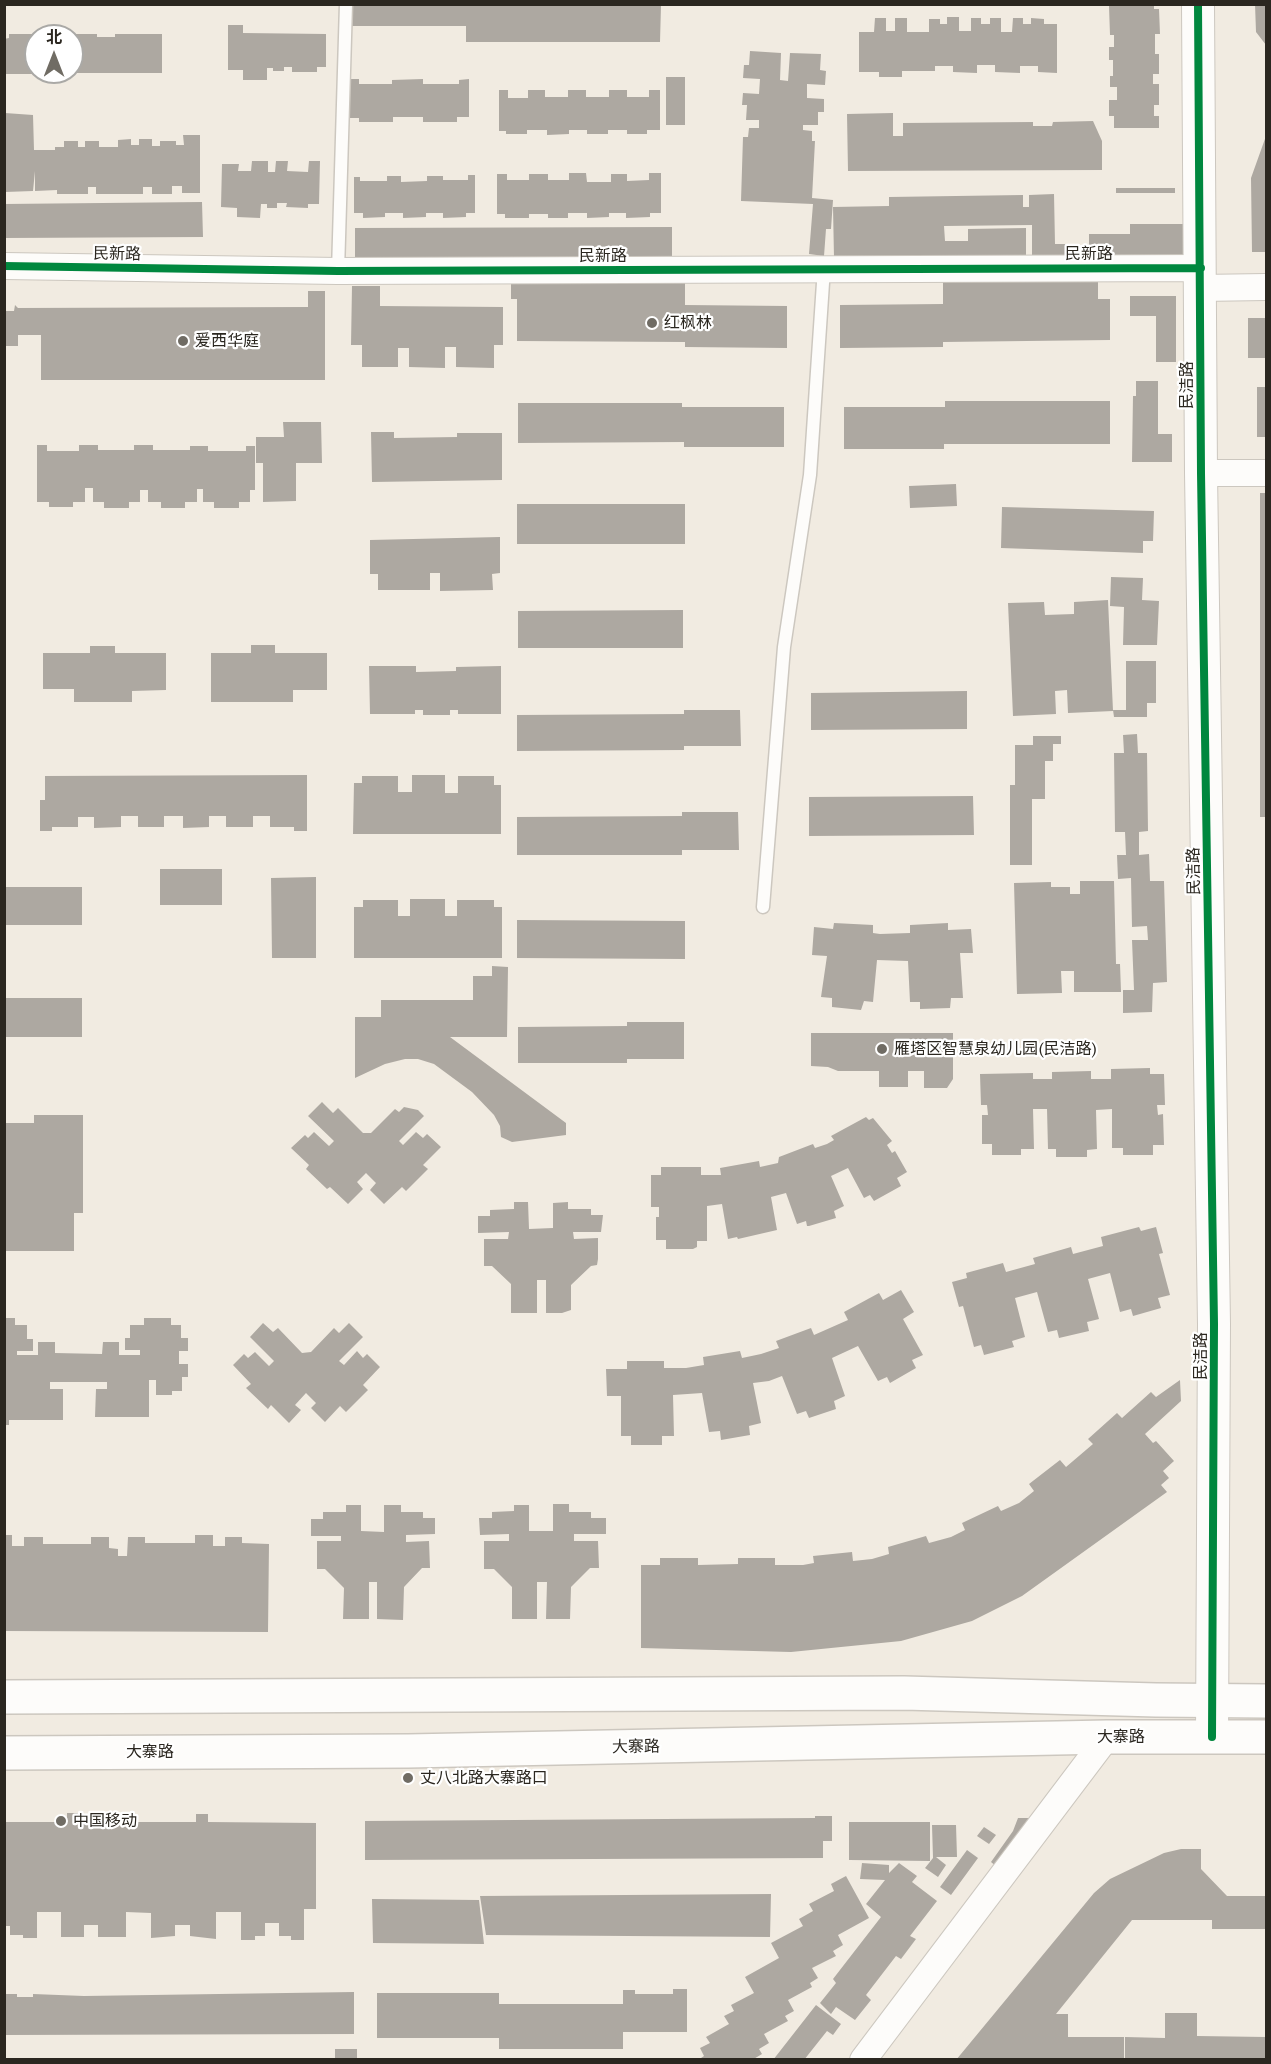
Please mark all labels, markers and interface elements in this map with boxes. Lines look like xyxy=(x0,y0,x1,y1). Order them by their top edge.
north arrow xyxy=(24,24,84,84)
text: 北 xyxy=(46,29,62,46)
street label: 民新路 xyxy=(93,244,141,264)
street label: 民新路 xyxy=(1065,244,1113,264)
street label: 民新路 xyxy=(579,246,627,266)
place label: 红枫林 xyxy=(664,313,712,333)
marker: 红枫林 xyxy=(645,316,659,330)
place label: 爱西华庭 xyxy=(195,331,259,351)
marker: 爱西华庭 xyxy=(176,334,190,348)
street label: 民洁路 xyxy=(1177,361,1197,409)
street label: 民洁路 xyxy=(1184,847,1204,895)
place label: 雁塔区智慧泉幼儿园(民洁路) xyxy=(894,1039,1097,1059)
marker: 雁塔区智慧泉幼儿园(民洁路) xyxy=(875,1042,889,1056)
street label: 民洁路 xyxy=(1191,1332,1211,1380)
street label: 大寨路 xyxy=(1097,1727,1145,1747)
street label: 大寨路 xyxy=(612,1737,660,1757)
street label: 大寨路 xyxy=(126,1742,174,1762)
place label: 丈八北路大寨路口 xyxy=(420,1768,548,1788)
marker: 丈八北路大寨路口 xyxy=(401,1771,415,1785)
place label: 中国移动 xyxy=(73,1811,137,1831)
marker: 中国移动 xyxy=(54,1814,68,1828)

